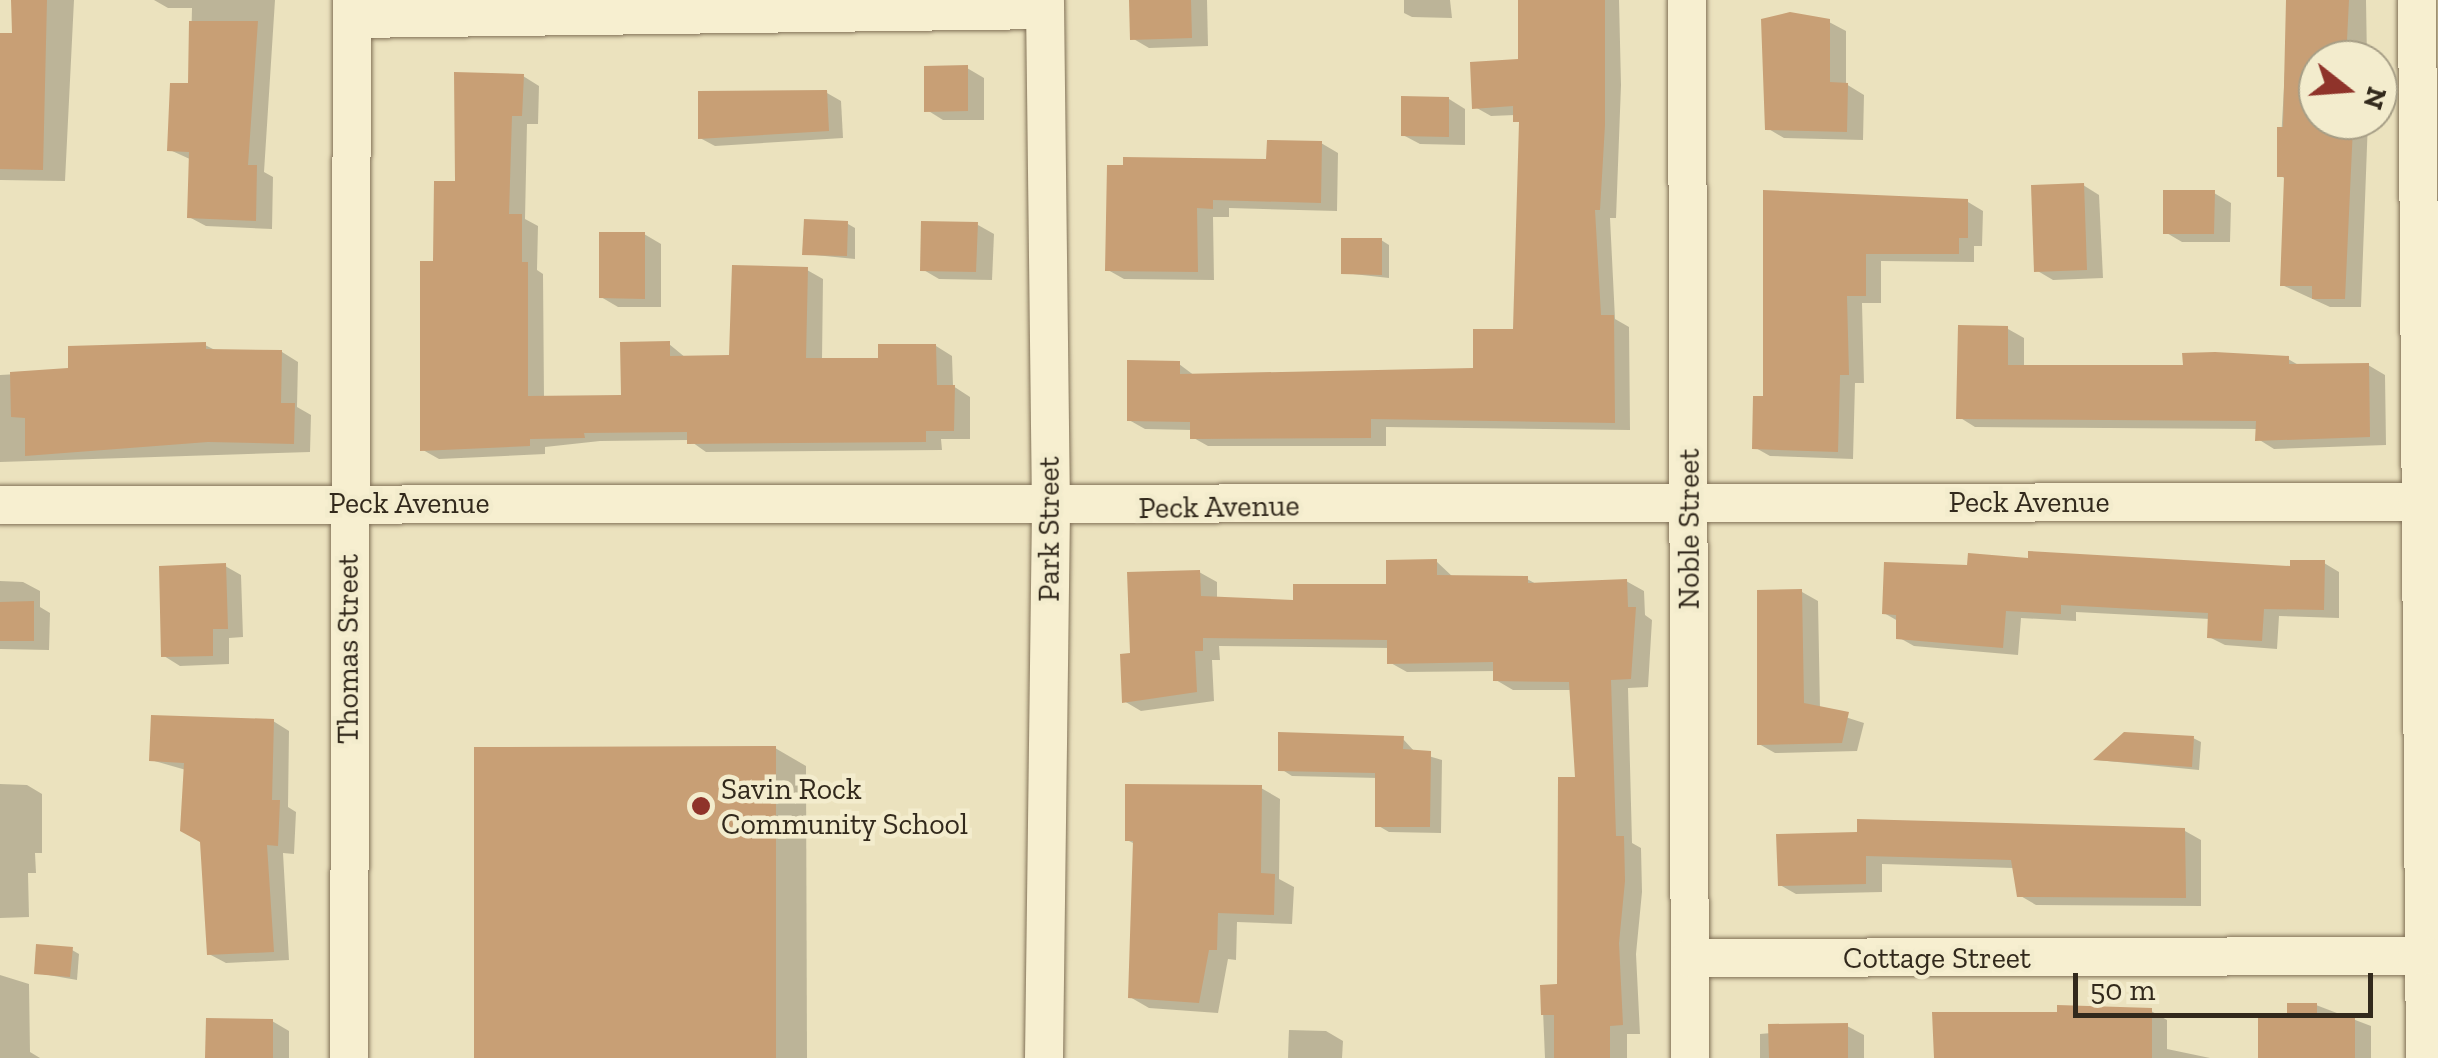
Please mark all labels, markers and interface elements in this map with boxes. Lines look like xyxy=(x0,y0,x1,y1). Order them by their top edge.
north arrow xyxy=(2298,40,2398,140)
text: N xyxy=(2356,83,2394,113)
street label: Noble Street xyxy=(1671,449,1707,609)
street label: Park Street xyxy=(1031,456,1067,602)
street label: Peck Avenue xyxy=(1948,484,2110,520)
street label: Peck Avenue xyxy=(328,485,490,521)
street label: Peck Avenue xyxy=(1138,488,1300,526)
street label: Thomas Street xyxy=(330,554,366,744)
place label: Savin Rock Community School xyxy=(721,771,969,842)
marker: Savin Rock Community School xyxy=(690,795,712,817)
street label: Cottage Street xyxy=(1843,940,2031,976)
scale bar xyxy=(2078,953,2378,1015)
text: 50 m xyxy=(2090,972,2155,1008)

